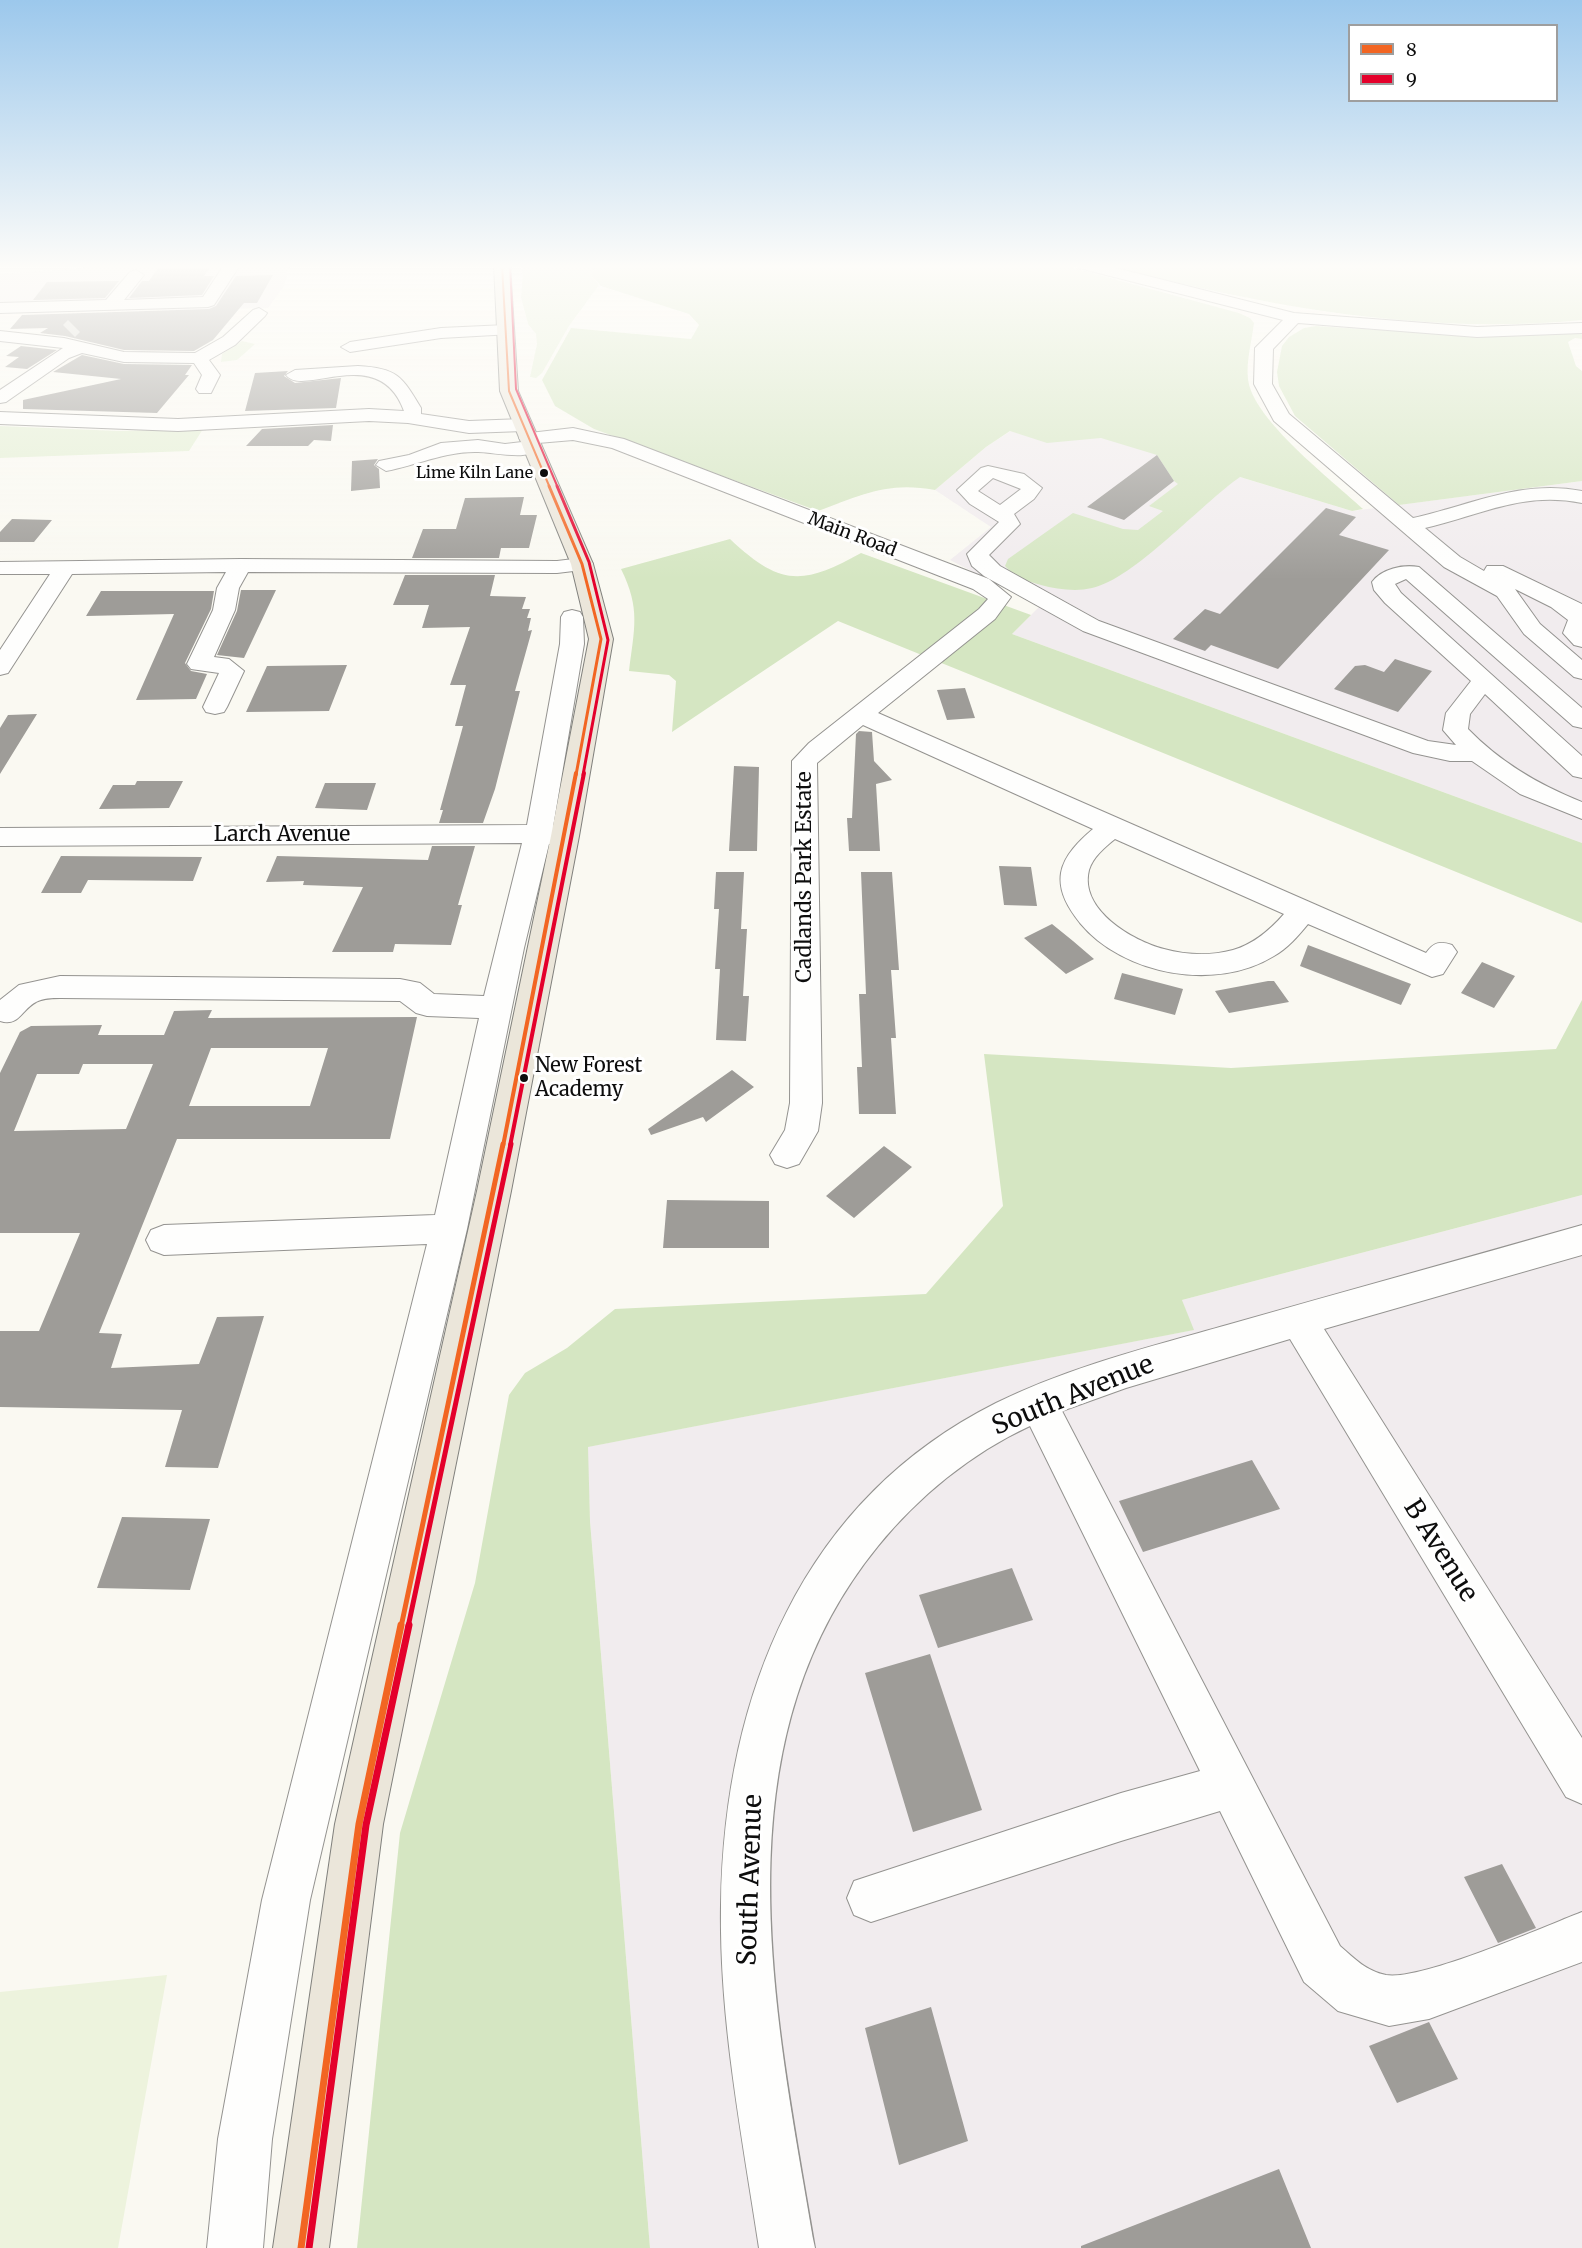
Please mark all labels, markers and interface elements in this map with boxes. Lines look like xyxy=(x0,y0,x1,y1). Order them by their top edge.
legend xyxy=(1348,24,1558,102)
text: 8 xyxy=(1406,38,1417,61)
text: 9 xyxy=(1406,68,1417,91)
place label: Lime Kiln Lane xyxy=(416,463,533,483)
marker: Lime Kiln Lane xyxy=(538,467,550,479)
street label: Main Road xyxy=(805,508,899,562)
street label: Cadlands Park Estate xyxy=(792,771,818,983)
street label: Larch Avenue xyxy=(214,822,350,848)
place label: New Forest Academy xyxy=(535,1054,642,1101)
marker: New Forest Academy xyxy=(518,1072,530,1084)
street label: South Avenue xyxy=(988,1349,1158,1443)
street label: B Avenue xyxy=(1396,1494,1484,1608)
street label: South Avenue xyxy=(732,1794,770,1966)

